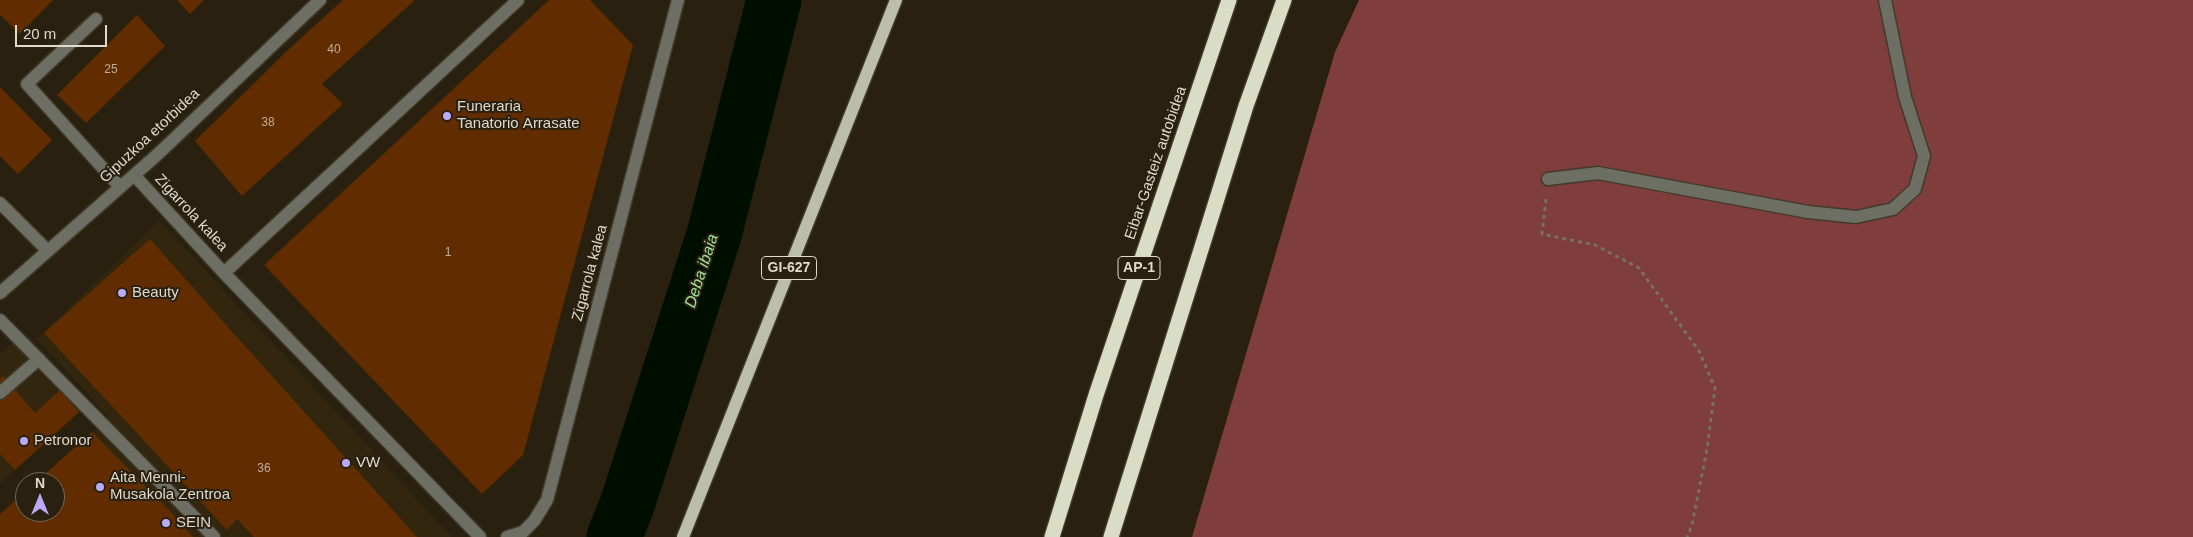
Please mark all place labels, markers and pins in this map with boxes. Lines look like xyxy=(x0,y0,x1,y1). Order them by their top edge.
place label: Funeraria Tanatorio Arrasate xyxy=(457,98,580,133)
marker: Funeraria Tanatorio Arrasate xyxy=(441,110,453,122)
place label: Beauty xyxy=(132,284,179,302)
marker: Beauty xyxy=(116,287,128,299)
place label: Petronor xyxy=(34,432,92,450)
marker: Petronor xyxy=(18,435,30,447)
place label: VW xyxy=(356,454,380,472)
marker: VW xyxy=(340,457,352,469)
place label: Aita Menni- Musakola Zentroa xyxy=(110,469,230,504)
marker: Aita Menni- Musakola Zentroa xyxy=(94,481,106,493)
place label: SEIN xyxy=(176,514,211,532)
marker: SEIN xyxy=(160,517,172,529)

